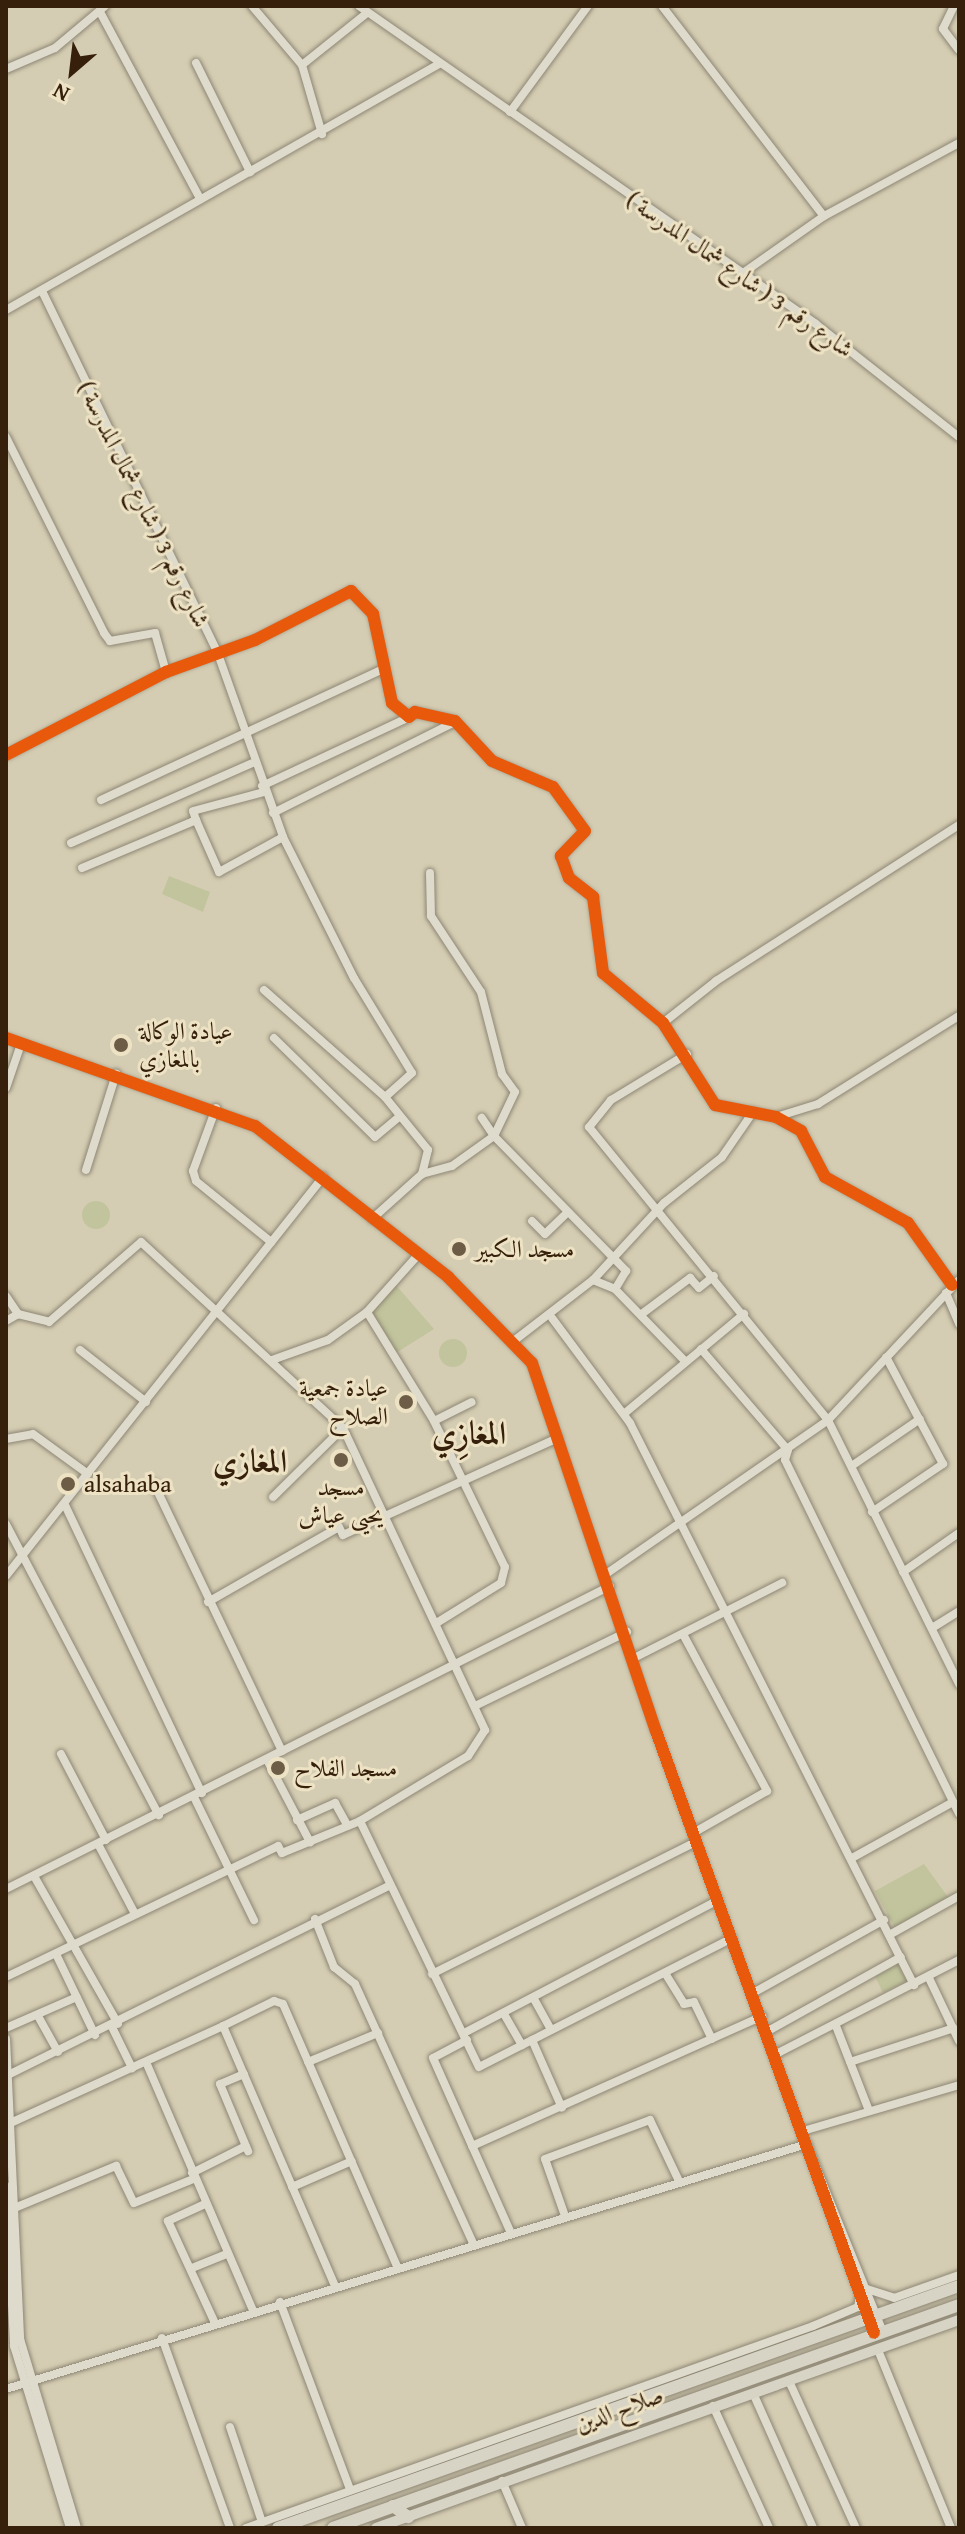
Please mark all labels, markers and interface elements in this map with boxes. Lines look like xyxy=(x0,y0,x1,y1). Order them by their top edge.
north arrow xyxy=(32,32,112,112)
text: N xyxy=(47,76,75,111)
street label: شارع رقم 3 ( شارع شمال المدرسة ) xyxy=(621,185,859,363)
street label: شارع رقم 3 ( شارع شمال المدرسة ) xyxy=(72,376,216,632)
place label: عيادة الوكالة بالمغازي xyxy=(139,1017,233,1073)
marker: عيادة الوكالة بالمغازي xyxy=(110,1034,132,1056)
place label: مسجد الكبير xyxy=(475,1235,574,1263)
marker: مسجد الكبير xyxy=(450,1240,468,1258)
place label: عيادة جمعية الصلاح xyxy=(299,1374,388,1430)
marker: عيادة جمعية الصلاح xyxy=(395,1391,417,1413)
district label: المغازِي xyxy=(432,1414,506,1452)
district label: المغازي xyxy=(213,1442,287,1480)
marker: مسجد يحيى عياش xyxy=(332,1451,350,1469)
place label: alsahaba xyxy=(84,1470,172,1498)
place label: مسجد يحيى عياش xyxy=(299,1473,383,1529)
marker: alsahaba xyxy=(59,1475,77,1493)
place label: مسجد الفلاح xyxy=(294,1754,397,1782)
marker: مسجد الفلاح xyxy=(269,1759,287,1777)
street label: صلاح الدين xyxy=(571,2380,667,2438)

